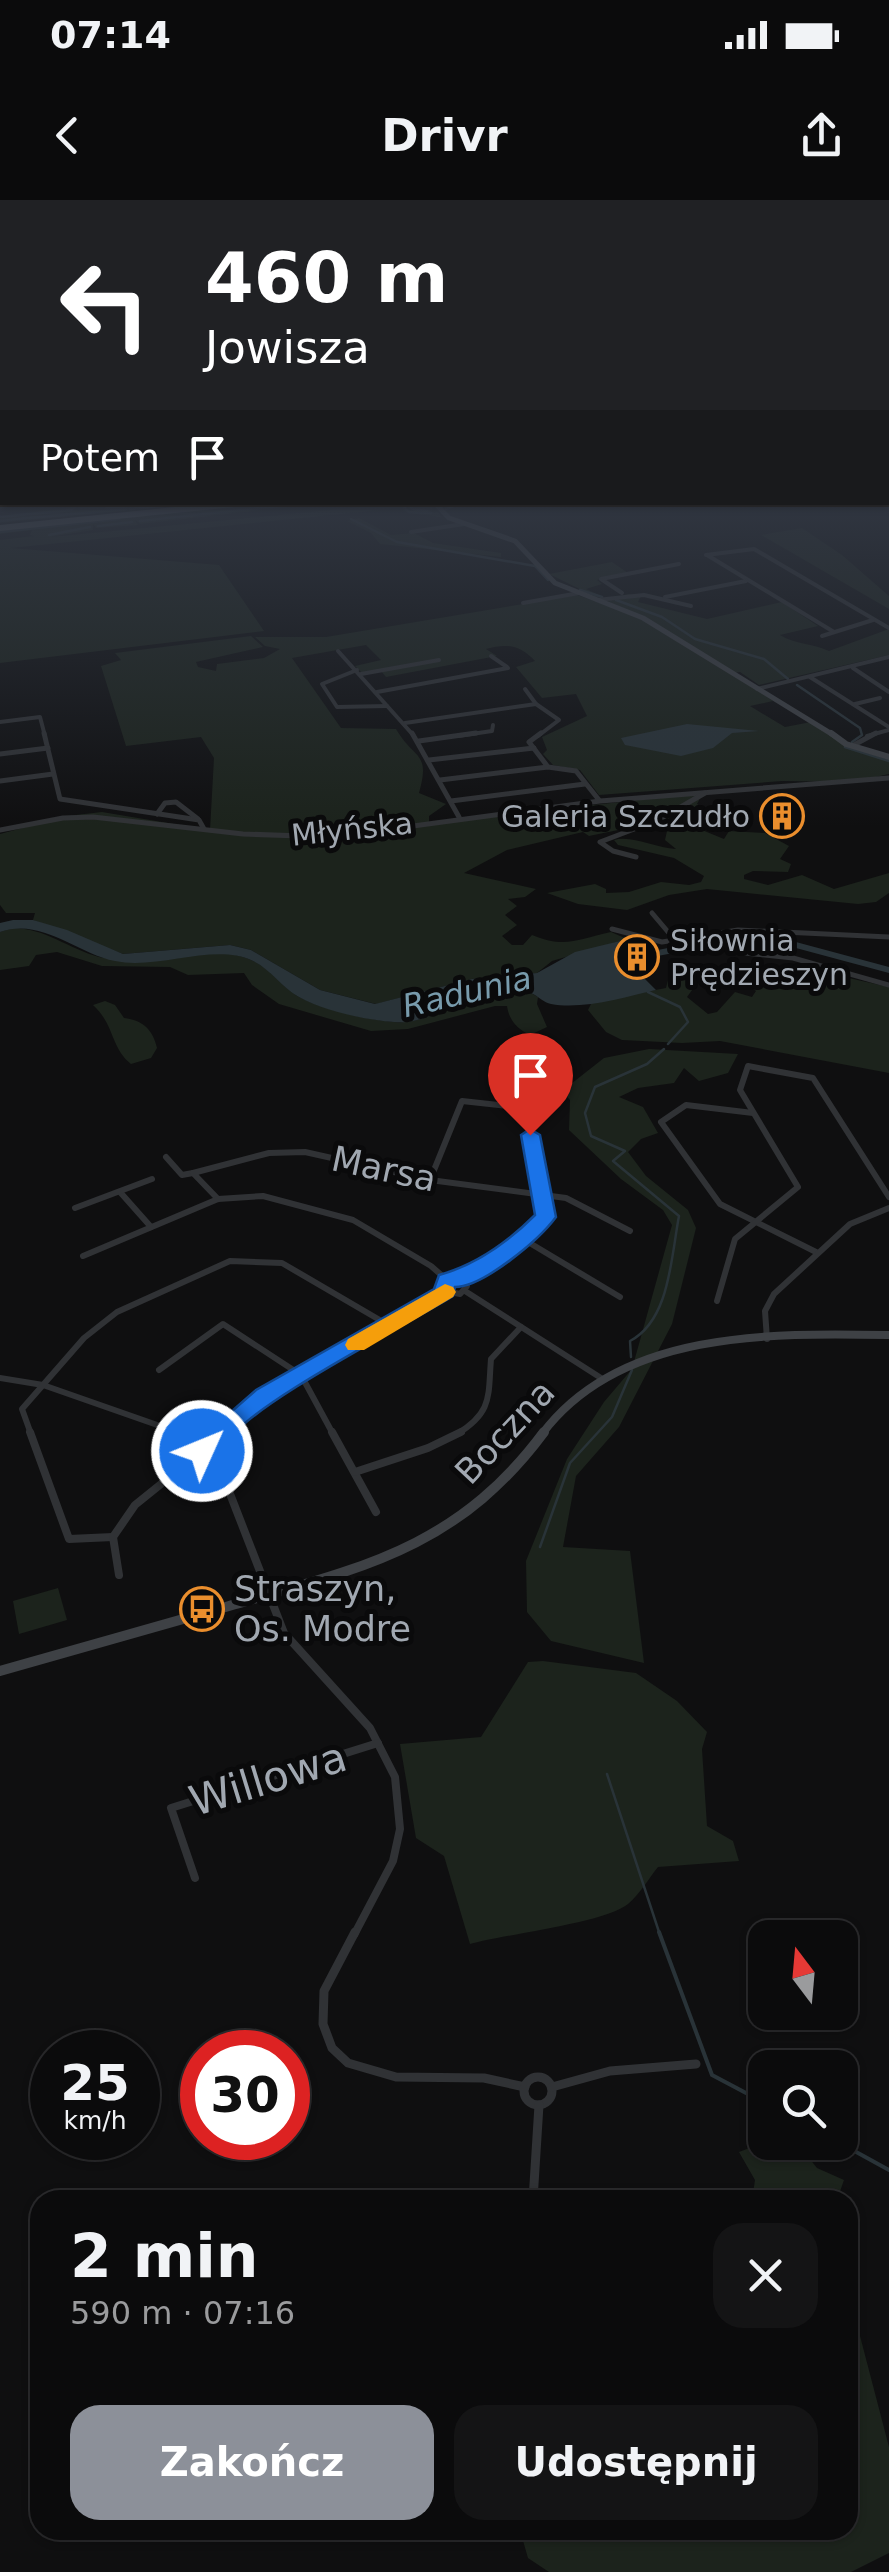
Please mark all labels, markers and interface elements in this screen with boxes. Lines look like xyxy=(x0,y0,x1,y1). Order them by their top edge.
text: 07:14 xyxy=(50,13,171,57)
icon: back xyxy=(40,108,95,163)
icon: share xyxy=(794,108,849,163)
text: Drivr xyxy=(381,109,508,162)
text: 460 m xyxy=(205,237,448,319)
icon: left xyxy=(40,240,170,370)
text: Jowisza xyxy=(205,321,370,374)
icon: arrive xyxy=(180,430,235,485)
text: Potem xyxy=(40,436,160,480)
building icon: Galeria Szczudło xyxy=(759,793,805,839)
place label: Galeria Szczudło xyxy=(501,799,750,834)
street label: Młyńska xyxy=(289,805,415,853)
place label: Siłownia Prędzieszyn xyxy=(670,923,848,992)
building icon: Siłownia Prędzieszyn xyxy=(614,934,660,980)
water label: Radunia xyxy=(399,959,535,1025)
pin xyxy=(488,1033,573,1136)
icon: arrive xyxy=(503,1048,558,1103)
street label: Marsa xyxy=(328,1138,440,1200)
street label: Boczna xyxy=(447,1372,563,1492)
position arrow xyxy=(150,1399,254,1503)
place label: Straszyn, Os. Modre xyxy=(234,1569,411,1649)
bus stop icon: Straszyn, Os. Modre xyxy=(179,1586,225,1632)
street label: Willowa xyxy=(184,1732,352,1826)
north arrow xyxy=(748,1920,858,2030)
map controls xyxy=(748,1920,858,2160)
speed limit sign: 30 xyxy=(180,2030,310,2160)
button: search xyxy=(748,2050,858,2160)
text: 25 xyxy=(60,2054,130,2112)
text: km/h xyxy=(63,2106,127,2135)
text: 2 min xyxy=(70,2221,258,2291)
button: close xyxy=(713,2223,818,2328)
text: 590 m · 07:16 xyxy=(70,2294,295,2332)
button: Zakończ xyxy=(70,2405,434,2520)
button: Udostępnij xyxy=(454,2405,818,2520)

